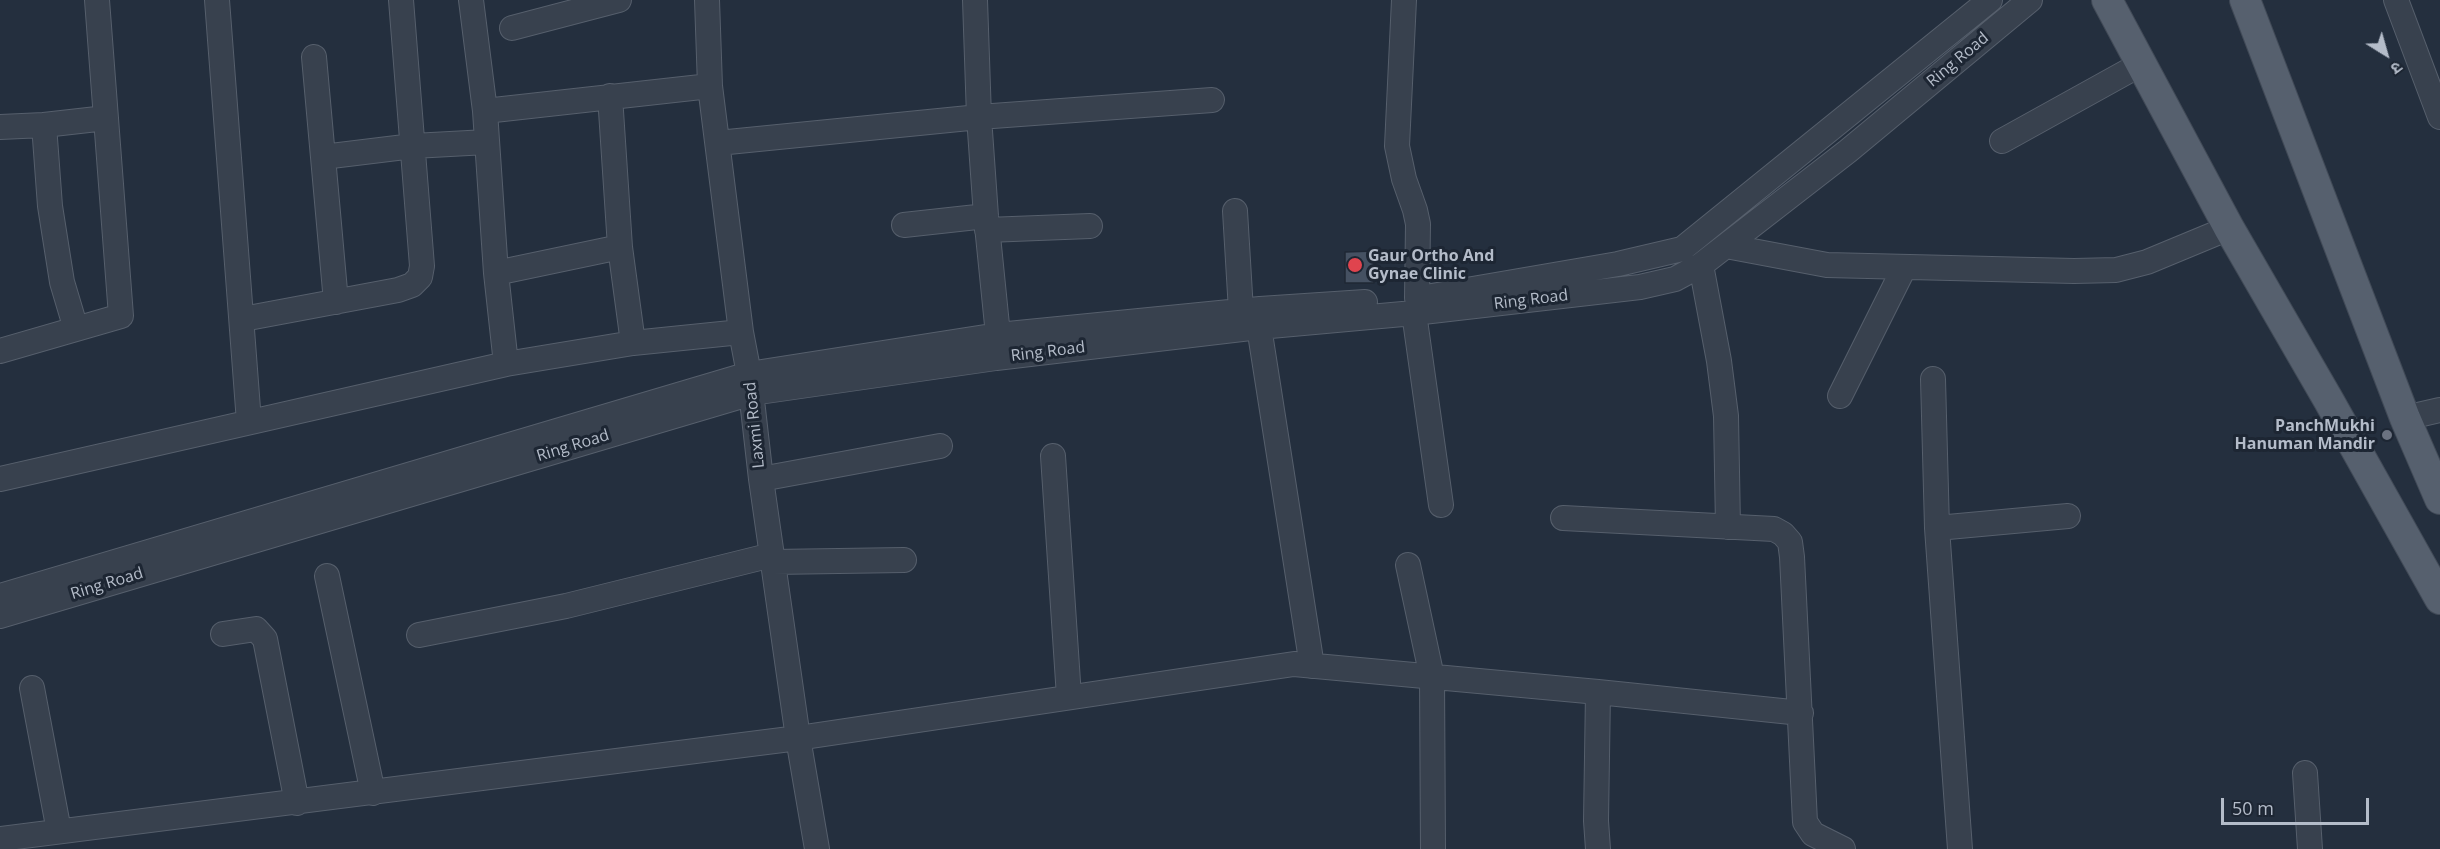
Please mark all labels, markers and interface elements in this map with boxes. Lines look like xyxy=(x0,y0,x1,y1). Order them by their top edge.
north arrow xyxy=(2356,24,2416,84)
street label: Ring Road xyxy=(1923,29,1993,91)
text: उ xyxy=(2386,57,2407,80)
place label: Gaur Ortho And Gynae Clinic xyxy=(1368,246,1494,284)
marker: Gaur Ortho And Gynae Clinic xyxy=(1346,256,1364,274)
street label: Ring Road xyxy=(1493,286,1569,314)
street label: Ring Road xyxy=(1010,338,1086,366)
street label: Laxmi Road xyxy=(741,381,769,469)
place label: PanchMukhi Hanuman Mandir xyxy=(2234,416,2375,454)
street label: Ring Road xyxy=(534,426,612,466)
marker: PanchMukhi Hanuman Mandir xyxy=(2380,428,2394,442)
street label: Ring Road xyxy=(68,564,146,604)
scale bar xyxy=(2224,786,2372,824)
text: 50 m xyxy=(2232,796,2274,820)

